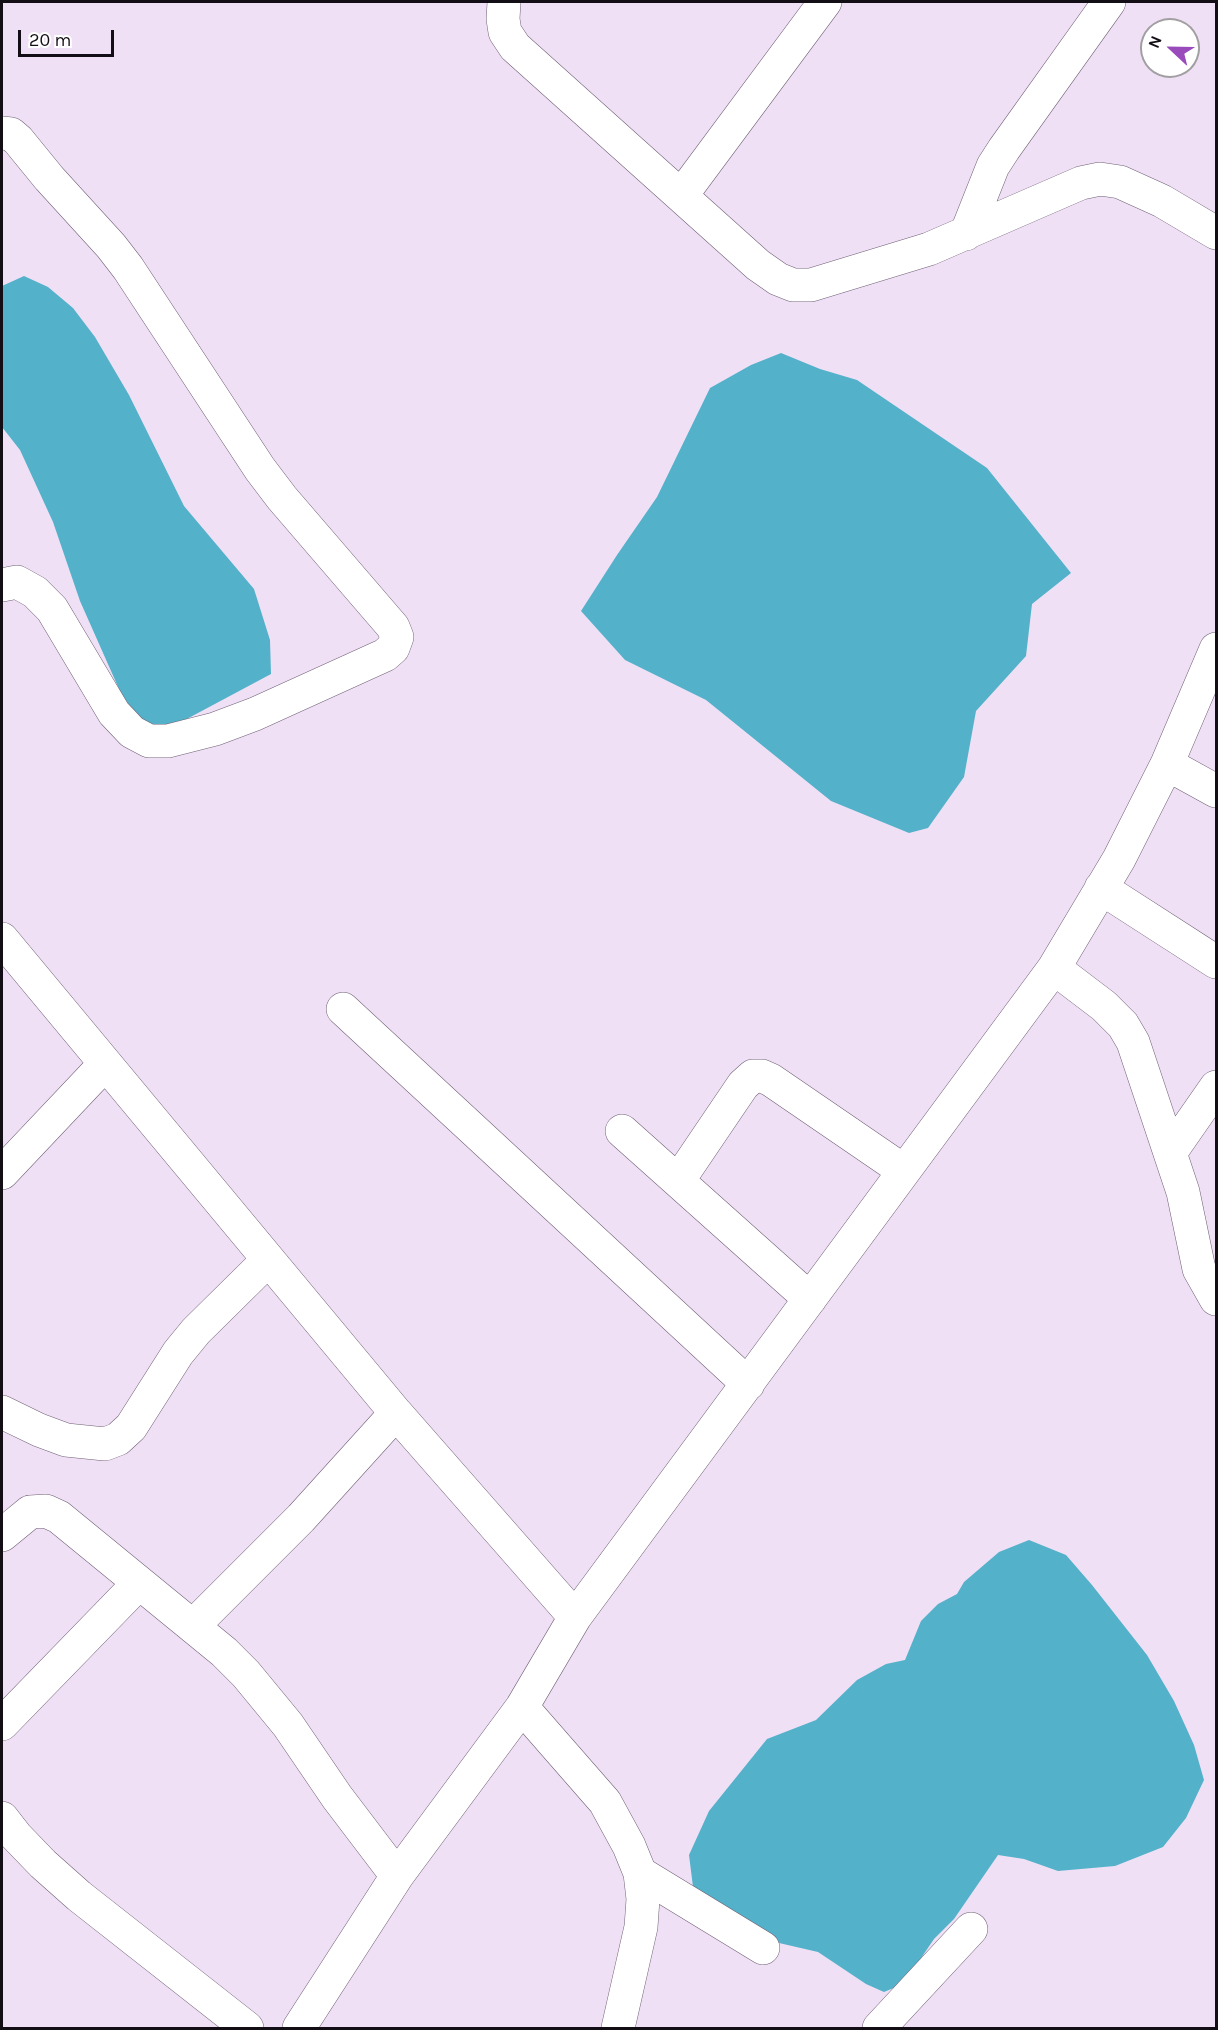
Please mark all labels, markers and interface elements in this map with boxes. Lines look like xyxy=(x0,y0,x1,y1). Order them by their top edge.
scale bar xyxy=(21,18,117,56)
north arrow xyxy=(1140,18,1200,78)
text: 20 m xyxy=(29,29,71,51)
text: N xyxy=(1144,33,1166,51)

